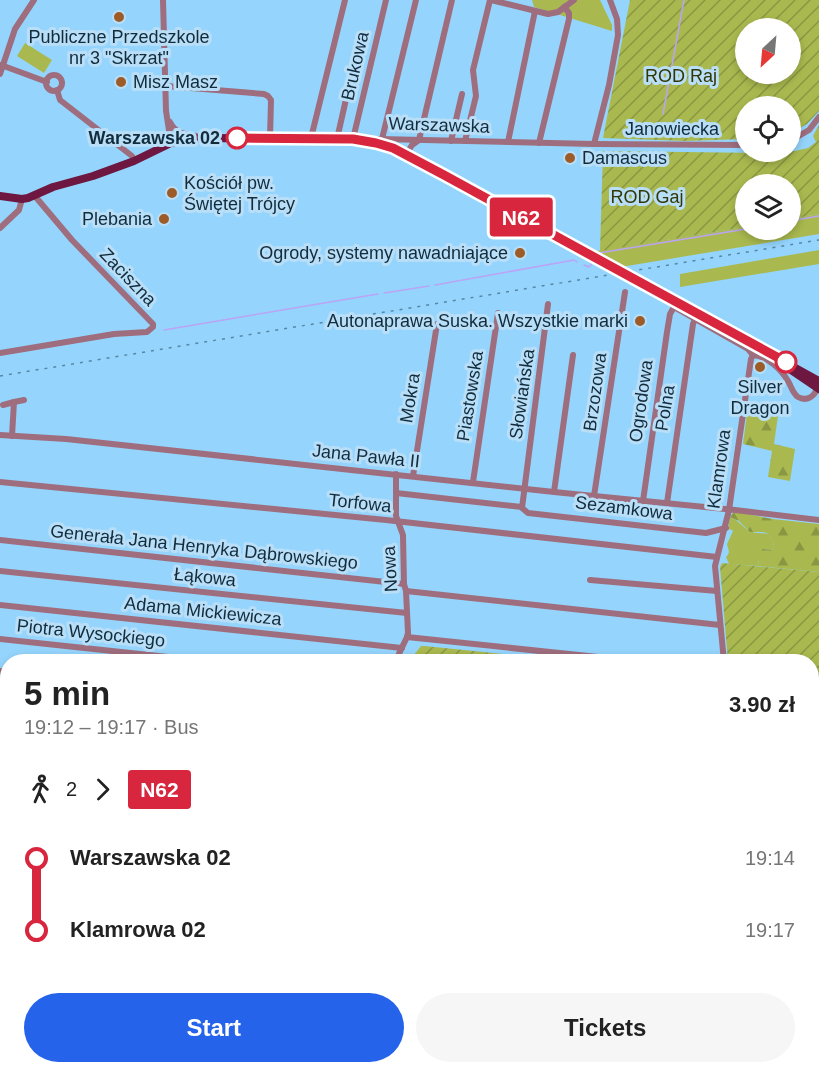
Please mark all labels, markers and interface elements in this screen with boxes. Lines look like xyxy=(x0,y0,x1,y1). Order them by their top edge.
marker: Publiczne Przedszkole nr 3 "Skrzat" xyxy=(112,10,126,24)
north arrow xyxy=(735,18,801,84)
map controls xyxy=(735,18,801,240)
place label: Publiczne Przedszkole nr 3 "Skrzat" xyxy=(28,27,210,68)
street label: Brukowa xyxy=(337,29,373,102)
park label: ROD Raj xyxy=(645,66,717,86)
place label: Misz Masz xyxy=(133,72,218,92)
marker: Misz Masz xyxy=(114,75,128,89)
button: locate xyxy=(735,96,801,162)
street label: Warszawska xyxy=(388,113,491,137)
street label: Janowiecka xyxy=(625,119,720,139)
marker: Warszawska 02 xyxy=(226,127,248,149)
place label: Warszawska 02 xyxy=(89,128,220,148)
place label: Damascus xyxy=(582,148,667,168)
marker: Damascus xyxy=(563,151,577,165)
place label: Kościół pw. Świętej Trójcy xyxy=(184,173,295,214)
button: layers xyxy=(735,174,801,240)
marker: Kościół pw. Świętej Trójcy xyxy=(165,186,179,200)
park label: ROD Gaj xyxy=(610,187,684,207)
line badge: N62 xyxy=(486,198,556,236)
text: N62 xyxy=(502,206,540,229)
place label: Plebania xyxy=(82,209,153,229)
marker: Plebania xyxy=(157,212,171,226)
place label: Ogrody, systemy nawadniające xyxy=(259,243,508,263)
street label: Zaciszna xyxy=(96,244,161,311)
marker: Ogrody, systemy nawadniające xyxy=(513,246,527,260)
place label: Autonaprawa Suska. Wszystkie marki xyxy=(327,311,628,331)
marker: Autonaprawa Suska. Wszystkie marki xyxy=(633,314,647,328)
street label: Słowiańska xyxy=(506,347,538,440)
street label: Piastowska xyxy=(453,349,487,443)
street label: Brzozowa xyxy=(580,350,611,433)
unlabelled marker xyxy=(775,351,797,373)
street label: Ogrodowa xyxy=(625,358,657,444)
marker: Silver Dragon xyxy=(753,360,767,374)
street label: Mokra xyxy=(396,371,424,424)
place label: Silver Dragon xyxy=(730,377,790,418)
street label: Polna xyxy=(652,383,679,432)
street label: Klamrowa xyxy=(704,427,735,510)
street label: Jana Pawła II xyxy=(311,440,421,472)
street label: Torfowa xyxy=(328,490,393,516)
street label: Sezamkowa xyxy=(574,492,675,524)
street label: Generała Jana Henryka Dąbrowskiego xyxy=(49,521,359,573)
street label: Nowa xyxy=(379,545,401,593)
street label: Łąkowa xyxy=(173,564,238,590)
street label: Adama Mickiewicza xyxy=(123,593,284,629)
street label: Piotra Wysockiego xyxy=(16,615,166,651)
text: 5 min xyxy=(24,675,110,712)
text: 3.90 zł xyxy=(729,692,795,717)
text: 19:12 – 19:17 · Bus xyxy=(24,716,199,738)
icon: walk xyxy=(24,773,57,806)
icon: forward xyxy=(86,773,119,806)
text: 2 xyxy=(66,778,77,800)
text: N62 xyxy=(140,778,179,801)
text: Warszawska 02 xyxy=(70,845,231,870)
text: 19:14 xyxy=(745,847,795,869)
text: Klamrowa 02 xyxy=(70,917,206,942)
text: 19:17 xyxy=(745,919,795,941)
button: Start xyxy=(24,993,404,1062)
button: Tickets xyxy=(416,993,795,1062)

